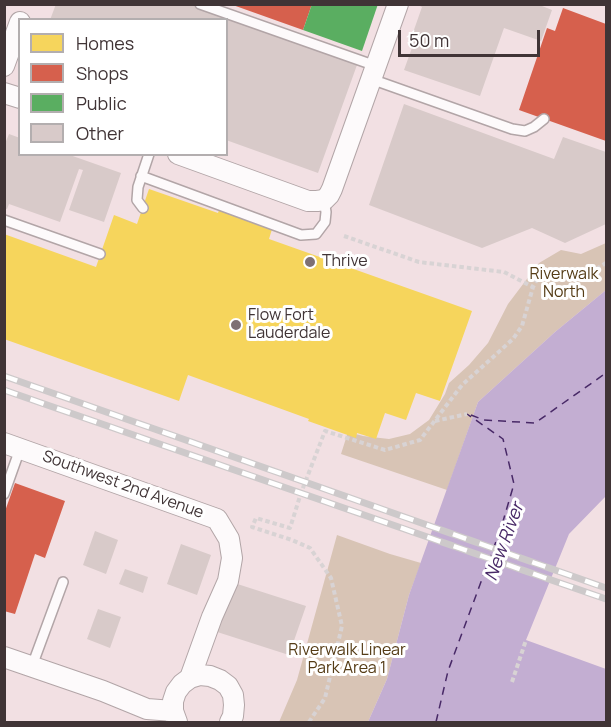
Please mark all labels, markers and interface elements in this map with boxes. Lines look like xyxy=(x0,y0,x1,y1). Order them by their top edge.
legend xyxy=(18,18,228,156)
scale bar xyxy=(401,18,544,56)
text: 50 m xyxy=(409,28,449,52)
text: Homes xyxy=(76,31,134,55)
text: Shops xyxy=(76,61,128,85)
text: Public xyxy=(76,91,127,115)
text: Other xyxy=(76,121,124,145)
place label: Thrive xyxy=(322,252,368,272)
marker: Thrive xyxy=(303,255,317,269)
park label: Riverwalk North xyxy=(529,265,599,303)
place label: Flow Fort Lauderdale xyxy=(248,306,330,344)
marker: Flow Fort Lauderdale xyxy=(229,318,243,332)
street label: Southwest 2nd Avenue xyxy=(40,447,206,523)
water label: New River xyxy=(481,500,529,584)
park label: Riverwalk Linear Park Area 1 xyxy=(288,641,406,679)

